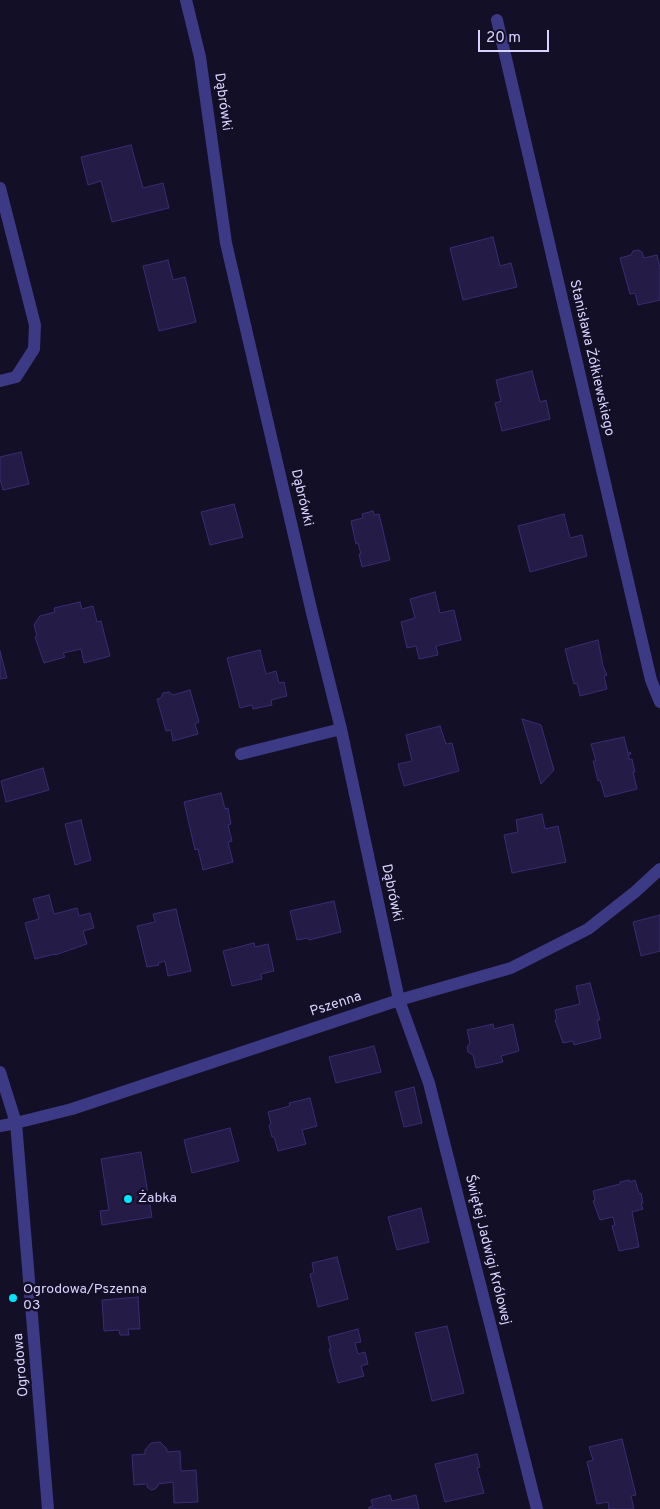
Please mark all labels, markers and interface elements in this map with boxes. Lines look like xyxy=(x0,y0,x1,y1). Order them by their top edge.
scale bar xyxy=(480,20,551,52)
text: 20 m xyxy=(486,29,521,48)
street label: Dąbrówki xyxy=(210,72,234,132)
street label: Stanisława Żółkiewskiego xyxy=(565,278,617,438)
street label: Dąbrówki xyxy=(286,468,316,528)
street label: Dąbrówki xyxy=(377,863,405,923)
street label: Pszenna xyxy=(308,989,364,1021)
street label: Świętej Jadwigi Królowej xyxy=(460,1173,514,1327)
place label: Żabka xyxy=(138,1191,177,1207)
marker: Żabka xyxy=(122,1193,134,1205)
place label: Ogrodowa/Pszenna 03 xyxy=(23,1282,147,1314)
marker: Ogrodowa/Pszenna 03 xyxy=(7,1292,19,1304)
street label: Ogrodowa xyxy=(11,1332,33,1398)

